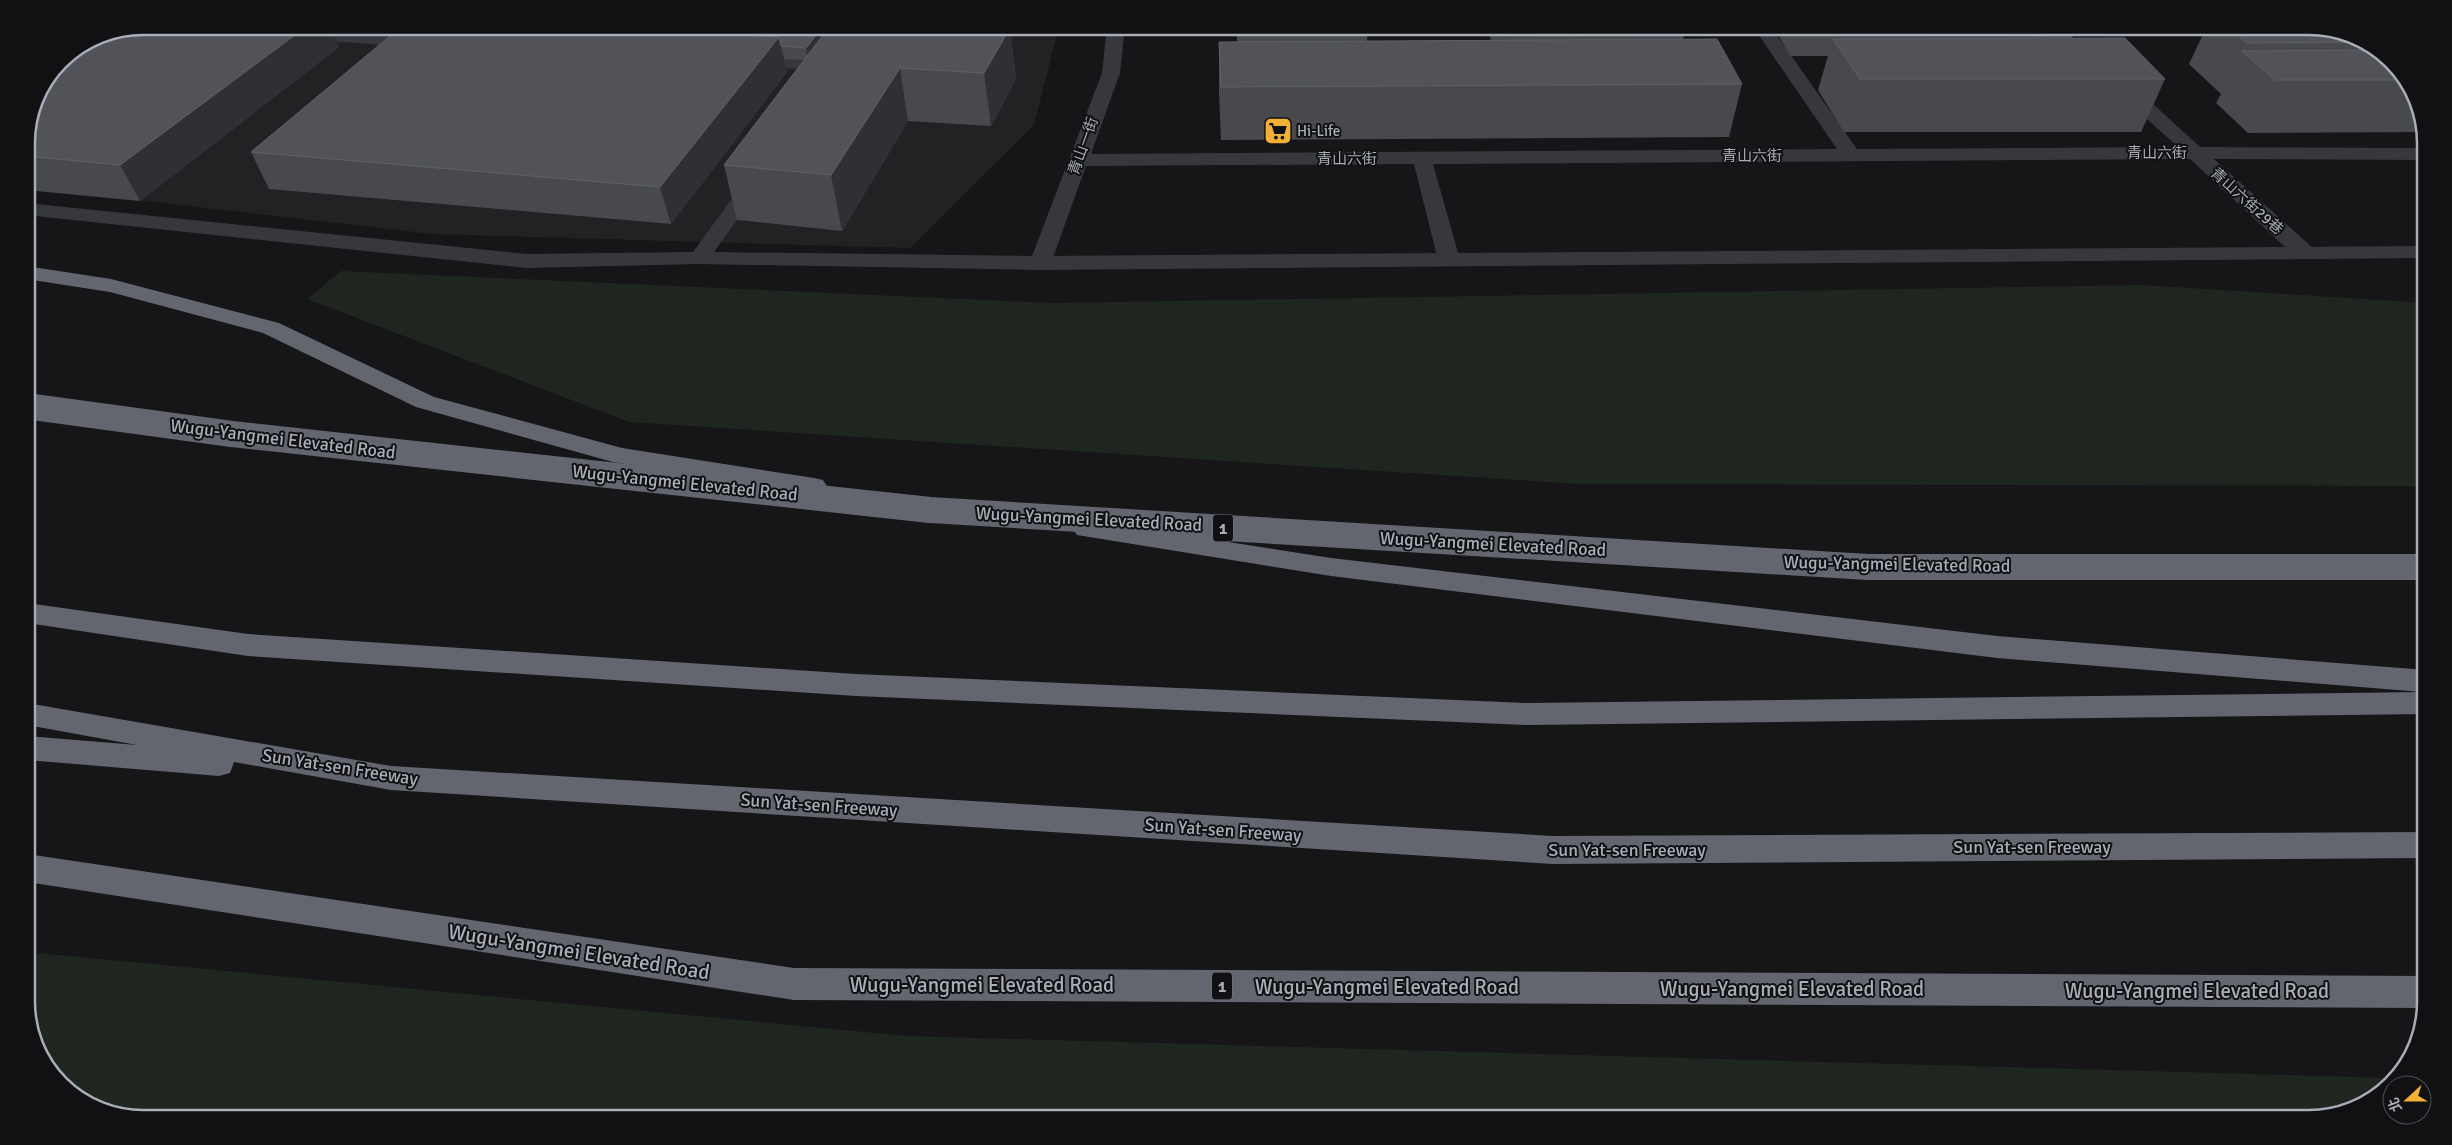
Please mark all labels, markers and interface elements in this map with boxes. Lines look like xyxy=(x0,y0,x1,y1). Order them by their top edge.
street label: 青山一街 xyxy=(1064,115,1102,177)
supermarket icon: Hi-Life xyxy=(1263,116,1293,146)
place label: Hi-Life xyxy=(1297,122,1340,140)
street label: 青山六街 xyxy=(2127,144,2187,162)
street label: 青山六街 xyxy=(1722,147,1782,165)
street label: 青山六街 xyxy=(1317,150,1377,168)
street label: 青山六街29巷 xyxy=(2207,164,2287,238)
street label: Wugu-Yangmei Elevated Road xyxy=(169,414,397,464)
street label: Wugu-Yangmei Elevated Road xyxy=(571,460,799,506)
street label: Wugu-Yangmei Elevated Road xyxy=(975,502,1203,536)
road number: 1 xyxy=(1213,514,1233,542)
street label: Wugu-Yangmei Elevated Road xyxy=(1379,527,1607,561)
street label: Wugu-Yangmei Elevated Road xyxy=(1784,551,2010,577)
street label: Sun Yat-sen Freeway xyxy=(261,744,420,790)
street label: Sun Yat-sen Freeway xyxy=(740,789,899,821)
street label: Sun Yat-sen Freeway xyxy=(1144,814,1303,846)
street label: Sun Yat-sen Freeway xyxy=(1953,836,2111,858)
street label: Sun Yat-sen Freeway xyxy=(1548,839,1706,861)
street label: Wugu-Yangmei Elevated Road xyxy=(446,918,712,986)
street label: Wugu-Yangmei Elevated Road xyxy=(850,972,1114,998)
road number: 1 xyxy=(1212,972,1232,999)
street label: Wugu-Yangmei Elevated Road xyxy=(1255,974,1519,1000)
street label: Wugu-Yangmei Elevated Road xyxy=(1660,976,1924,1002)
street label: Wugu-Yangmei Elevated Road xyxy=(2065,978,2329,1004)
north arrow xyxy=(2382,1075,2432,1125)
text: 北 xyxy=(2385,1095,2406,1114)

